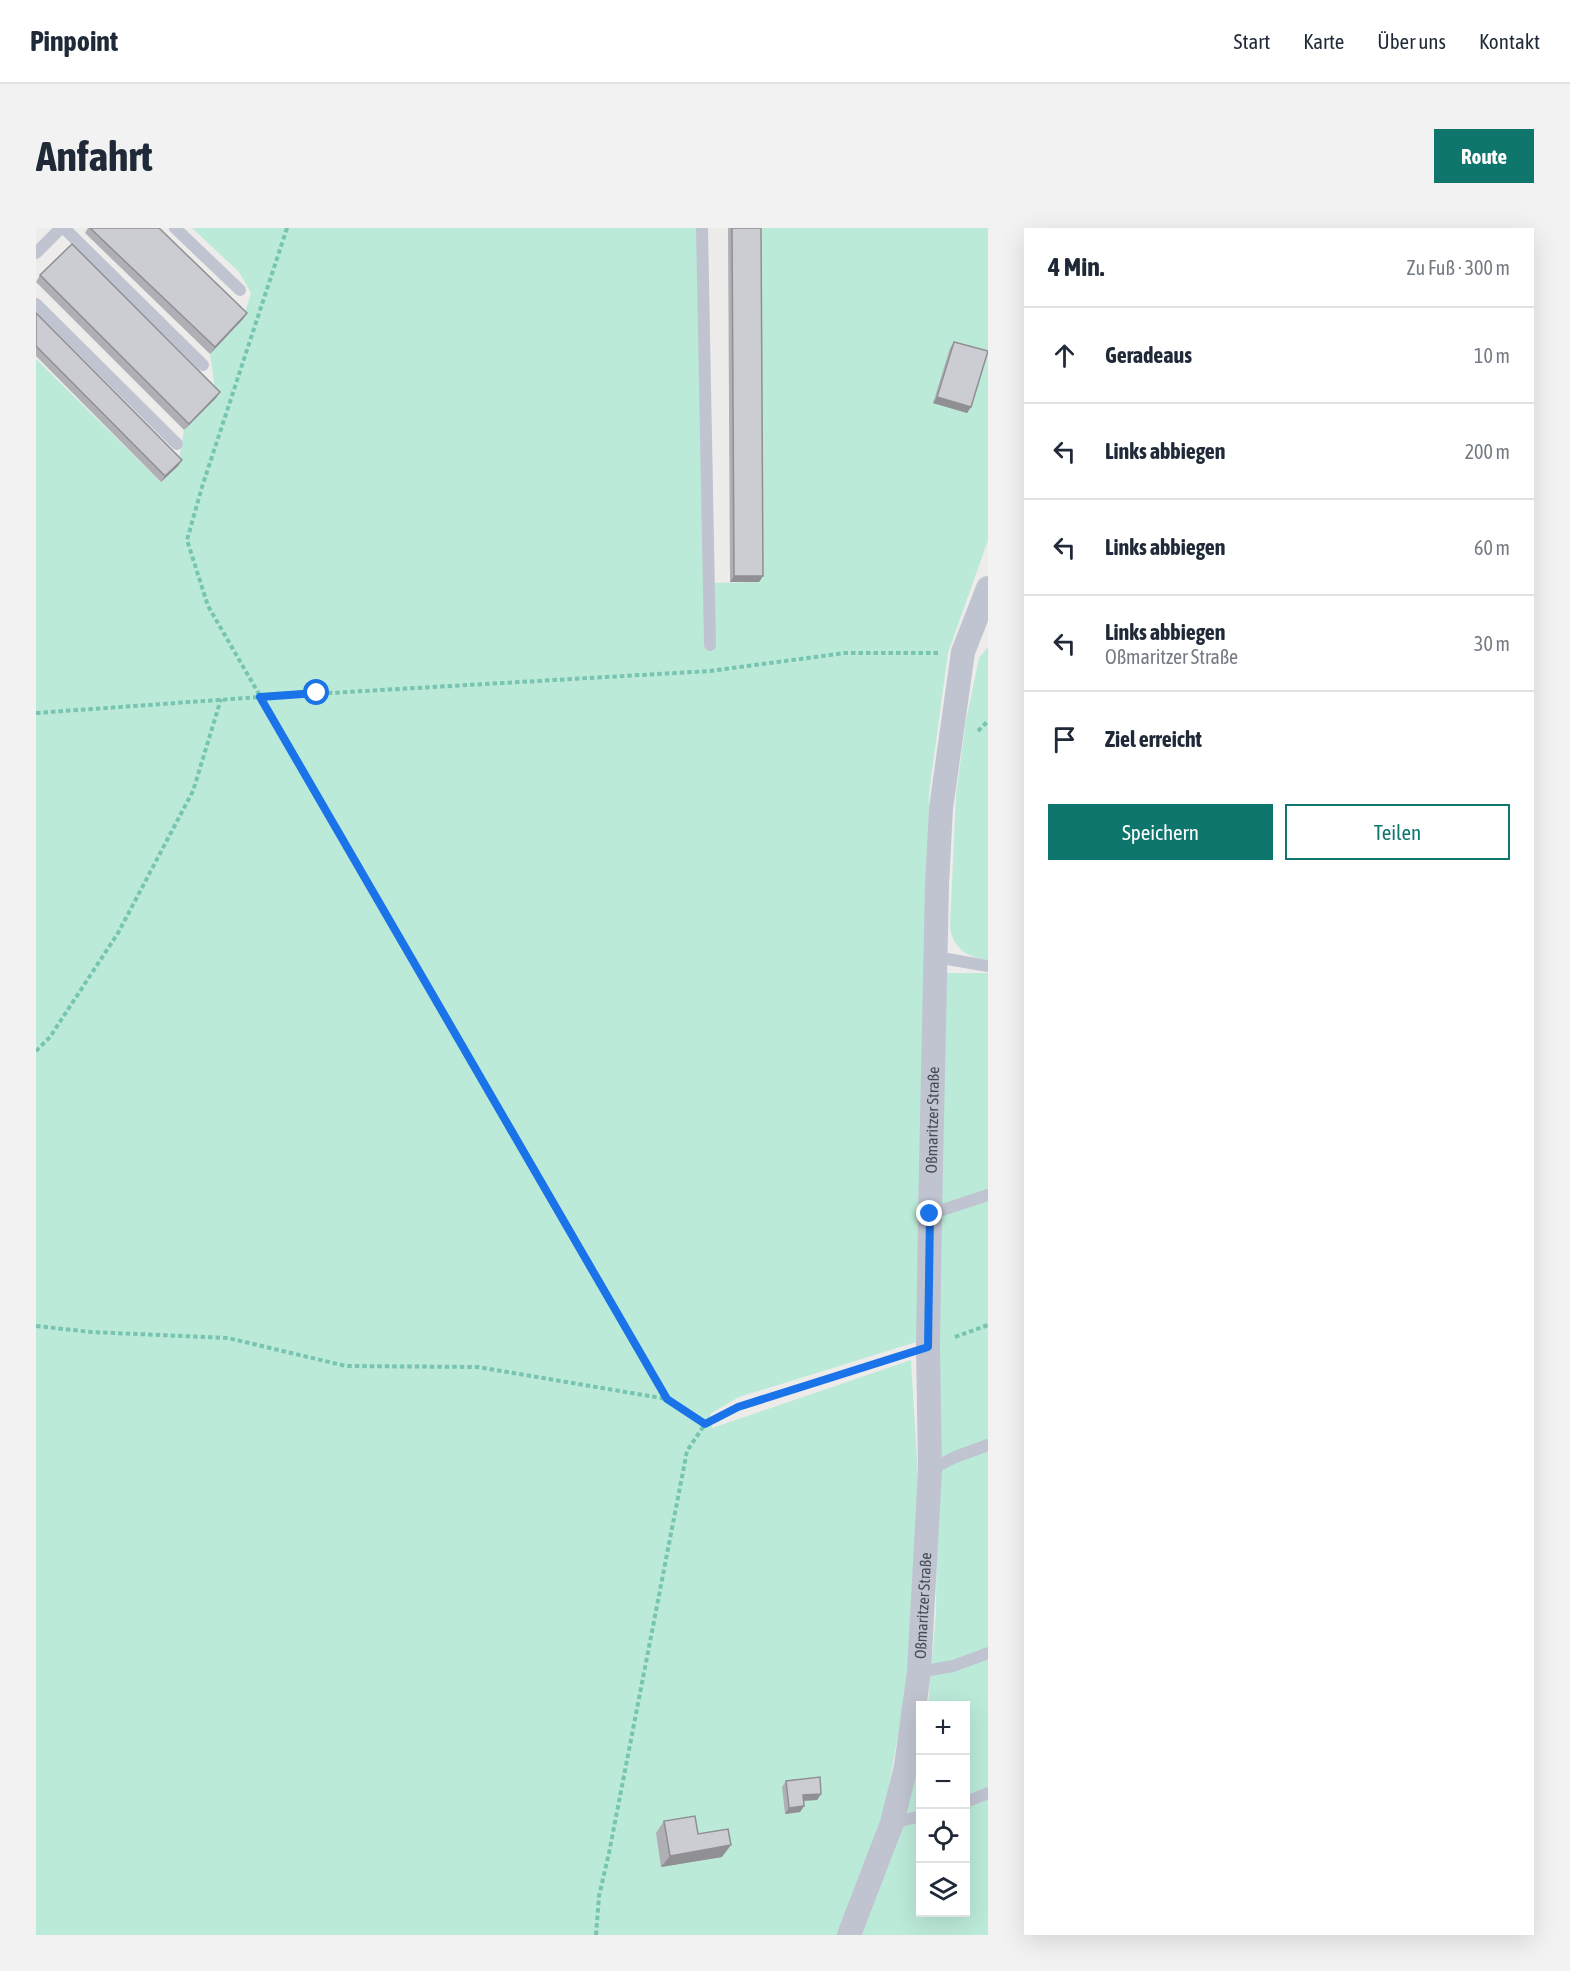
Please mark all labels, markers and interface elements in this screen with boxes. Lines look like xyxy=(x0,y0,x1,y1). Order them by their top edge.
text: Pinpoint xyxy=(30,25,118,57)
text: Start xyxy=(1234,29,1270,53)
text: Karte xyxy=(1303,29,1344,53)
text: Über uns xyxy=(1377,29,1446,53)
text: Kontakt xyxy=(1479,29,1540,53)
button: Route xyxy=(1434,129,1534,183)
text: Anfahrt xyxy=(36,132,153,180)
text: 4 Min. xyxy=(1048,252,1104,282)
text: Zu Fuß · 300 m xyxy=(1407,256,1510,279)
icon: ahead xyxy=(1048,339,1081,372)
text: Geradeaus xyxy=(1105,342,1192,368)
text: 10 m xyxy=(1474,344,1510,367)
icon: left xyxy=(1048,435,1081,468)
text: Links abbiegen xyxy=(1105,438,1226,464)
text: 200 m xyxy=(1465,440,1510,463)
icon: left xyxy=(1048,531,1081,564)
text: Links abbiegen xyxy=(1105,534,1226,560)
text: 60 m xyxy=(1474,536,1510,559)
text: Links abbiegen xyxy=(1105,619,1226,645)
icon: left xyxy=(1048,627,1081,660)
text: 30 m xyxy=(1474,632,1510,655)
text: Oßmaritzer Straße xyxy=(1105,645,1238,668)
route start xyxy=(303,679,329,705)
icon: arrive xyxy=(1048,723,1081,756)
text: Ziel erreicht xyxy=(1105,726,1202,752)
button: Speichern xyxy=(1048,804,1273,860)
button: Teilen xyxy=(1285,804,1510,860)
street label: Oßmaritzer Straße xyxy=(922,1066,942,1173)
route end xyxy=(916,1200,942,1226)
street label: Oßmaritzer Straße xyxy=(911,1552,935,1659)
map controls xyxy=(916,1701,970,1917)
button: + xyxy=(916,1701,970,1755)
button: − xyxy=(916,1755,970,1809)
button: locate xyxy=(916,1809,970,1863)
button: layers xyxy=(916,1863,970,1917)

